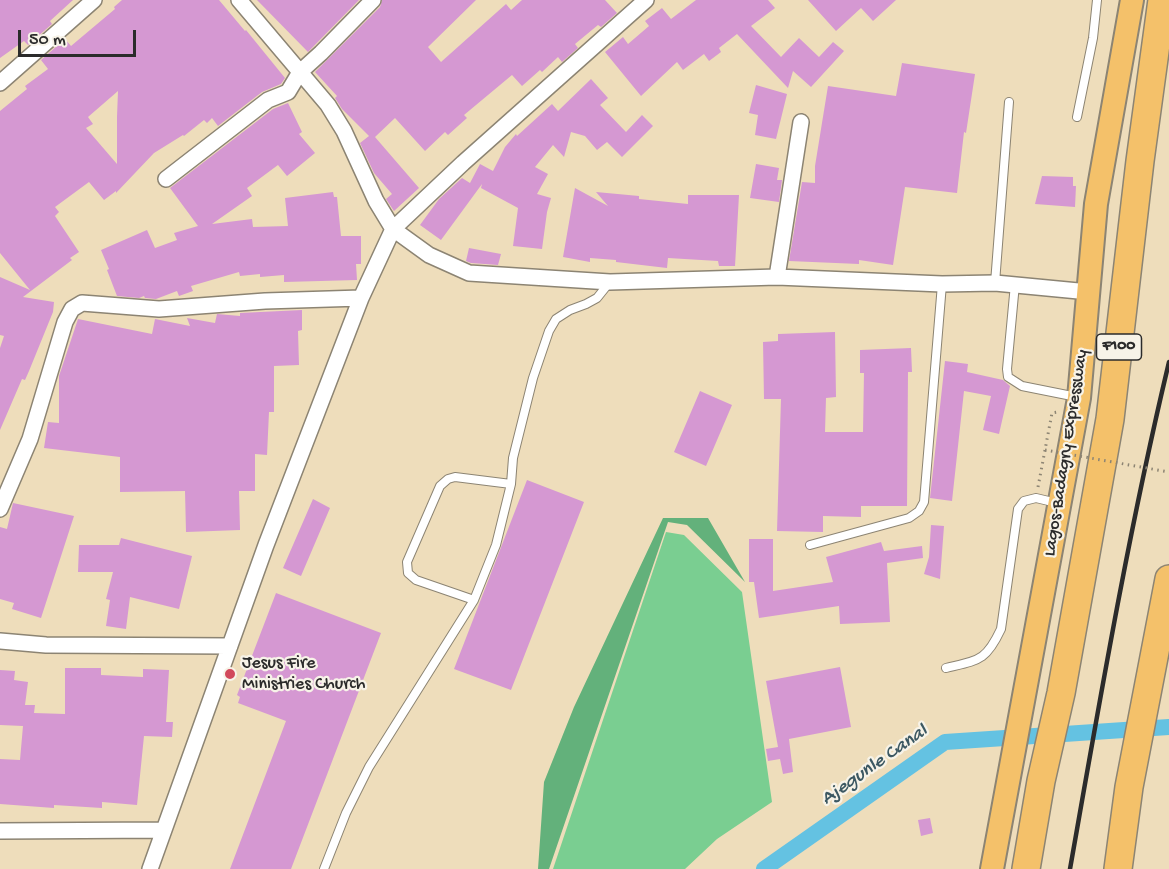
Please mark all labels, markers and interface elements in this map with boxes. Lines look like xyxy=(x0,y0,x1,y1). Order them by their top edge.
scale bar xyxy=(21,18,140,56)
text: 50 m xyxy=(29,30,66,51)
road number: F100 xyxy=(1096,334,1142,360)
street label: Lagos-Badagry Expressway xyxy=(1040,348,1094,558)
place label: Jesus Fire Ministries Church xyxy=(242,653,365,696)
marker: Jesus Fire Ministries Church xyxy=(223,667,237,681)
water label: Ajegunle Canal xyxy=(817,720,933,812)

